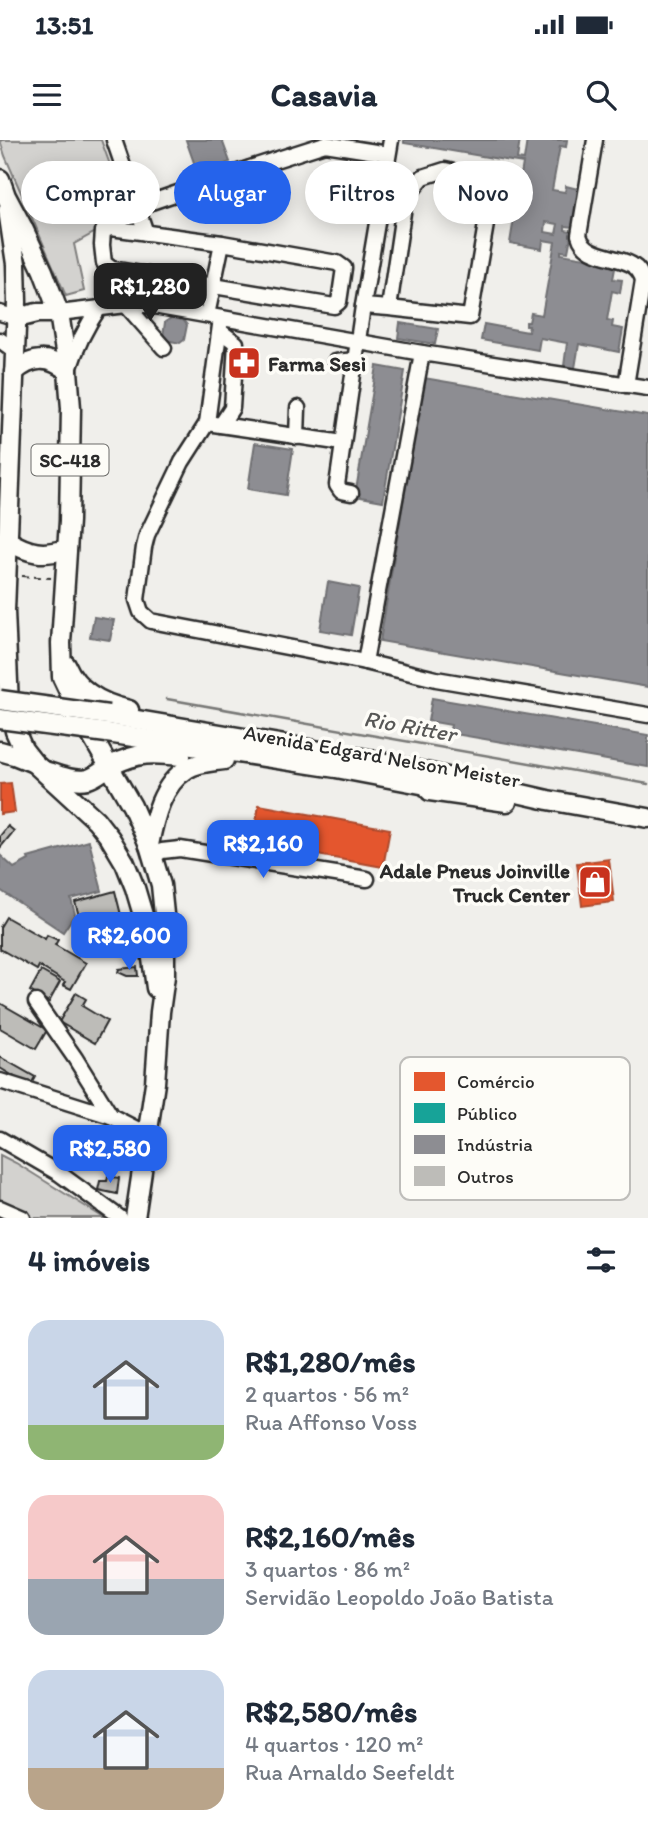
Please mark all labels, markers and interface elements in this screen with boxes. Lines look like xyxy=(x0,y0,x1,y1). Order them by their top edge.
text: 13:51 xyxy=(35,9,93,41)
icon: menu xyxy=(28,76,66,114)
text: Casavia xyxy=(271,76,377,114)
icon: search xyxy=(582,76,620,114)
chip: Comprar xyxy=(21,161,160,224)
chip: Alugar xyxy=(174,161,291,224)
chip: Filtros xyxy=(305,161,419,224)
chip: Novo xyxy=(433,161,533,224)
pin: R$1,280 xyxy=(85,264,215,323)
text: R$1,280 xyxy=(110,272,190,300)
pharmacy icon: Farma Sesi xyxy=(225,344,263,382)
place label: Farma Sesi xyxy=(268,351,366,376)
road number: SC-418 xyxy=(32,444,108,476)
water label: Rio Ritter xyxy=(362,704,461,748)
street label: Avenida Edgard Nelson Meister xyxy=(242,719,523,793)
pin: R$2,160 xyxy=(198,820,328,880)
text: R$2,160 xyxy=(223,829,303,857)
place label: Adale Pneus Joinville Truck Center xyxy=(379,858,571,907)
shop icon: Adale Pneus Joinville Truck Center xyxy=(576,863,614,901)
pin: R$2,600 xyxy=(64,912,194,972)
text: R$2,600 xyxy=(87,921,171,949)
legend xyxy=(400,1057,630,1200)
text: Comércio xyxy=(457,1070,535,1093)
text: Público xyxy=(457,1102,517,1125)
pin: R$2,580 xyxy=(45,1126,175,1185)
text: Indústria xyxy=(457,1133,533,1156)
text: R$2,580 xyxy=(69,1134,151,1162)
text: Outros xyxy=(457,1165,514,1188)
icon: filters xyxy=(582,1241,620,1279)
text: 4 imóveis xyxy=(28,1242,150,1279)
text: R$1,280/mês xyxy=(245,1343,416,1380)
icon: home xyxy=(84,1348,168,1432)
text: 2 quartos · 56 m² xyxy=(245,1380,409,1408)
text: Rua Affonso Voss xyxy=(245,1408,417,1436)
text: R$2,160/mês xyxy=(245,1518,415,1555)
icon: home xyxy=(84,1523,168,1607)
text: 3 quartos · 86 m² xyxy=(245,1555,410,1583)
text: Servidão Leopoldo João Batista xyxy=(245,1583,554,1611)
text: R$2,580/mês xyxy=(245,1693,417,1730)
icon: home xyxy=(84,1698,168,1782)
text: 4 quartos · 120 m² xyxy=(245,1730,424,1758)
text: Rua Arnaldo Seefeldt xyxy=(245,1758,455,1786)

